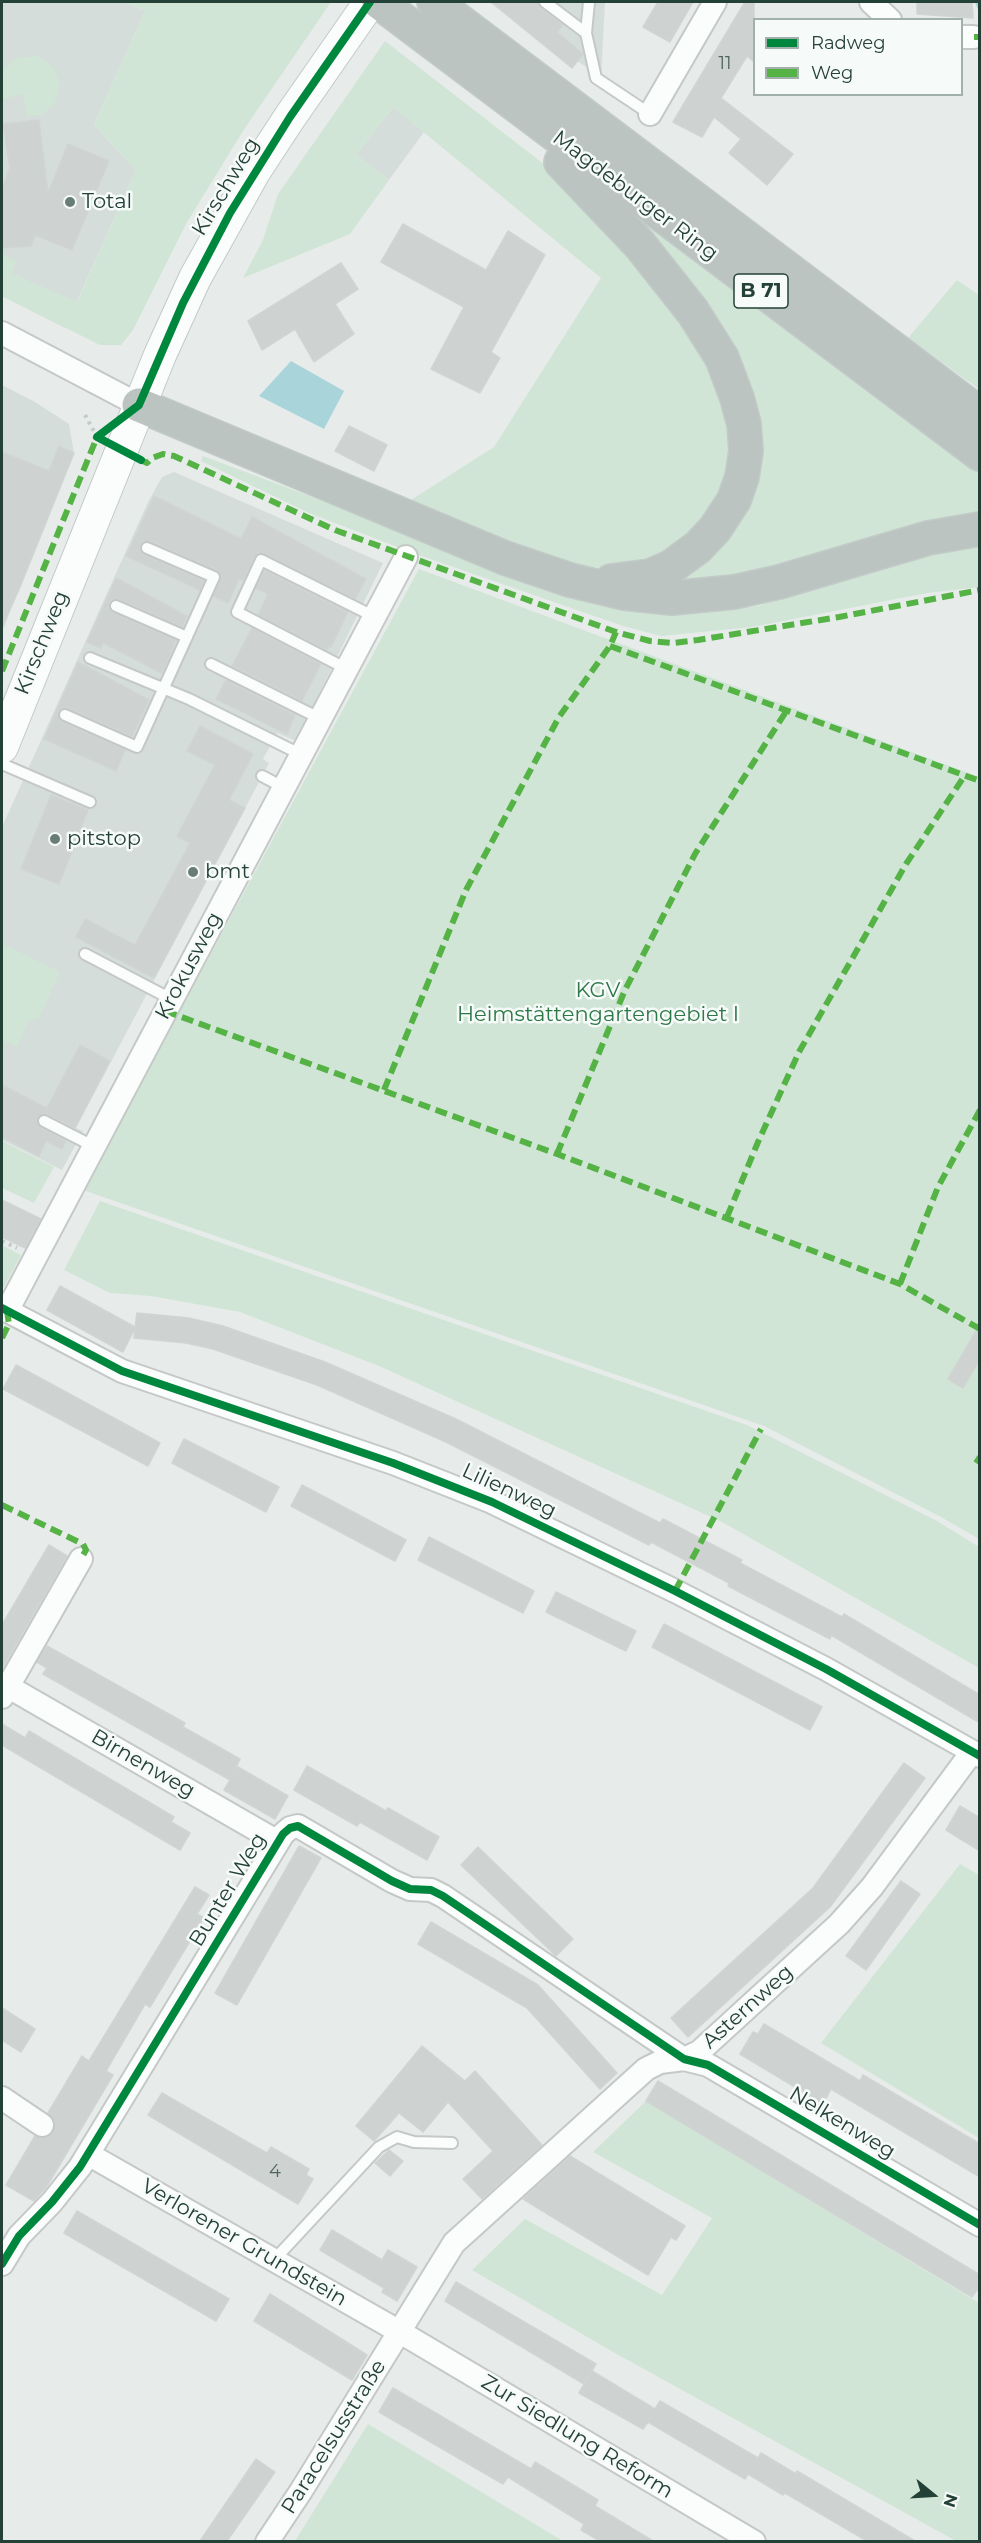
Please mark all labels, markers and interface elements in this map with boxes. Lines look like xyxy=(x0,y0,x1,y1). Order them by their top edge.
legend xyxy=(753,18,963,96)
text: Radweg xyxy=(811,32,886,54)
house number: 11 xyxy=(719,53,731,75)
text: Weg xyxy=(811,62,853,84)
street label: Magdeburger Ring xyxy=(547,126,723,266)
street label: Kirschweg xyxy=(187,133,265,241)
place label: Total xyxy=(82,189,132,215)
marker: Total xyxy=(63,195,77,209)
road number: B 71 xyxy=(734,274,788,308)
street label: Kirschweg xyxy=(10,587,74,699)
place label: pitstop xyxy=(67,826,141,852)
marker: pitstop xyxy=(48,832,62,846)
place label: bmt xyxy=(205,859,250,885)
marker: bmt xyxy=(186,865,200,879)
street label: Krokusweg xyxy=(150,908,228,1024)
park label: KGV Heimstättengartengebiet I xyxy=(457,978,739,1028)
street label: Lilienweg xyxy=(458,1458,560,1524)
street label: Birnenweg xyxy=(87,1724,199,1804)
street label: Bunter Weg xyxy=(184,1829,272,1951)
street label: Asternweg xyxy=(697,1960,799,2054)
street label: Nelkenweg xyxy=(784,2081,900,2165)
house number: 4 xyxy=(269,2161,281,2183)
street label: Verlorener Grundstein xyxy=(137,2174,351,2312)
street label: Paracelsusstraße xyxy=(276,2355,392,2519)
street label: Zur Siedlung Reform xyxy=(476,2370,678,2504)
north arrow xyxy=(903,2465,963,2525)
text: N xyxy=(940,2492,962,2510)

